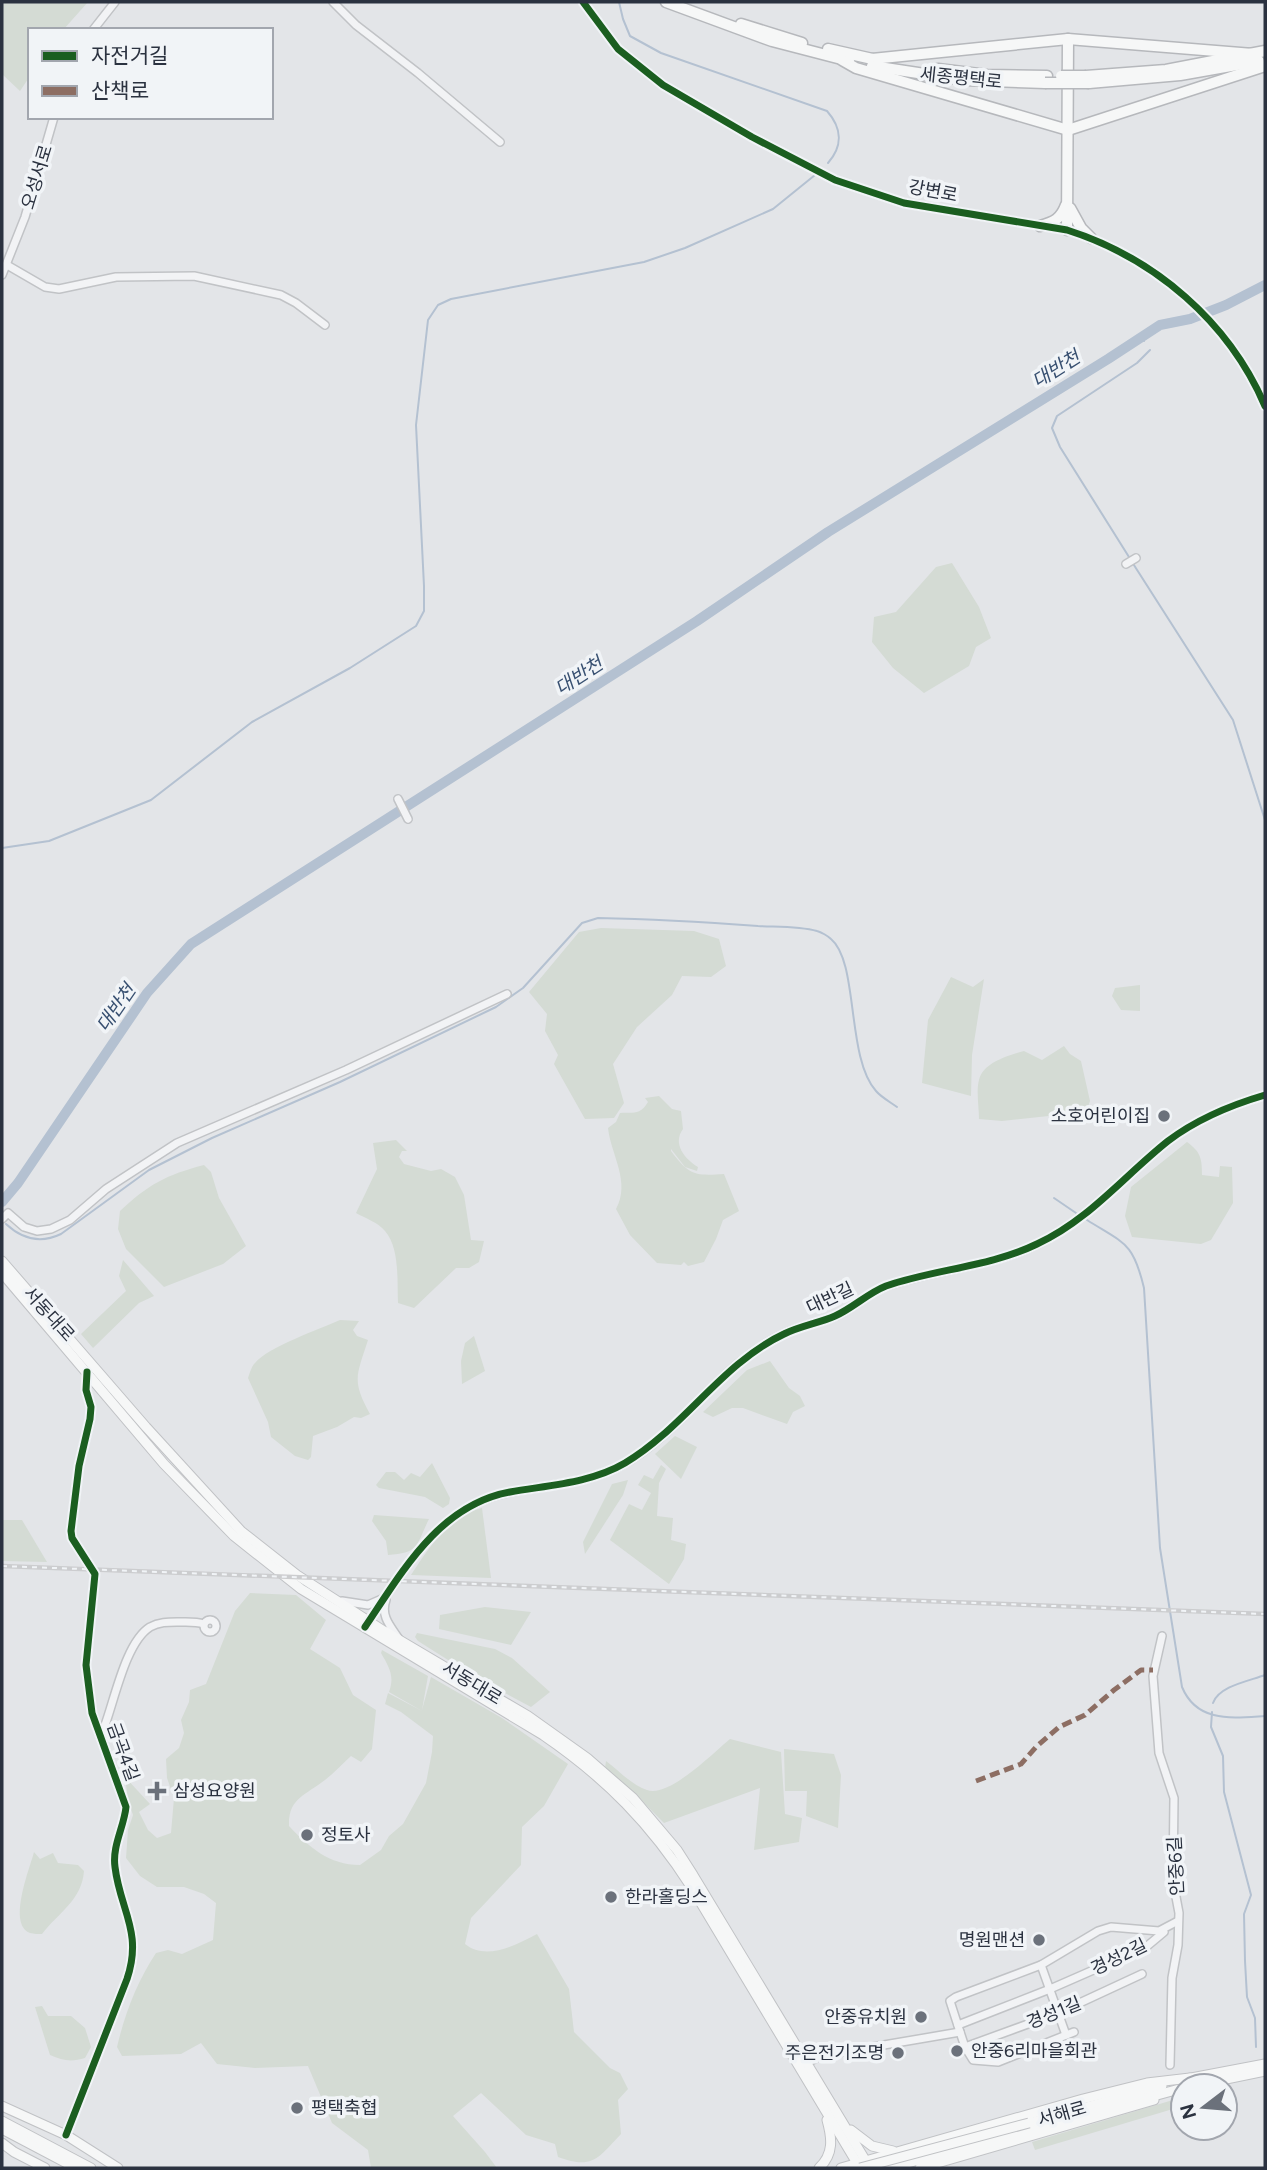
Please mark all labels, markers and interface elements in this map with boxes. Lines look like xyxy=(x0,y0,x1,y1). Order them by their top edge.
legend xyxy=(28,28,273,119)
text: 자전거길 xyxy=(91,43,168,68)
street label: 세종평택로 xyxy=(919,63,1003,93)
text: 산책로 xyxy=(91,78,149,103)
street label: 오성서로 xyxy=(17,142,57,212)
street label: 강변로 xyxy=(907,175,959,207)
water label: 대반천 xyxy=(1028,345,1086,393)
water label: 대반천 xyxy=(551,651,609,700)
water label: 대반천 xyxy=(92,979,141,1036)
place label: 소호어린이집 xyxy=(1051,1105,1150,1127)
marker: 소호어린이집 xyxy=(1156,1108,1172,1124)
street label: 대반길 xyxy=(803,1278,857,1318)
street label: 서동대로 xyxy=(19,1282,79,1346)
street label: 서동대로 xyxy=(438,1657,506,1709)
street label: 금곡4길 xyxy=(102,1720,144,1784)
place label: 삼성요양원 xyxy=(173,1780,256,1802)
marker: 삼성요양원 xyxy=(147,1781,167,1801)
place label: 정토사 xyxy=(321,1824,371,1846)
marker: 정토사 xyxy=(299,1827,315,1843)
street label: 안중6길 xyxy=(1163,1836,1189,1896)
place label: 한라홀딩스 xyxy=(625,1886,708,1908)
marker: 한라홀딩스 xyxy=(603,1889,619,1905)
place label: 명원맨션 xyxy=(959,1929,1025,1951)
marker: 명원맨션 xyxy=(1031,1932,1047,1948)
street label: 경성2길 xyxy=(1087,1934,1151,1980)
street label: 경성1길 xyxy=(1023,1992,1085,2034)
place label: 안중유치원 xyxy=(824,2006,907,2028)
marker: 안중유치원 xyxy=(913,2009,929,2025)
place label: 안중6리마을회관 xyxy=(971,2040,1098,2062)
place label: 주은전기조명 xyxy=(785,2042,884,2064)
marker: 안중6리마을회관 xyxy=(949,2043,965,2059)
marker: 주은전기조명 xyxy=(890,2045,906,2061)
north arrow xyxy=(1169,2072,1239,2142)
place label: 평택축협 xyxy=(311,2097,377,2119)
street label: 서해로 xyxy=(1035,2097,1089,2131)
marker: 평택축협 xyxy=(289,2100,305,2116)
text: N xyxy=(1175,2101,1201,2122)

